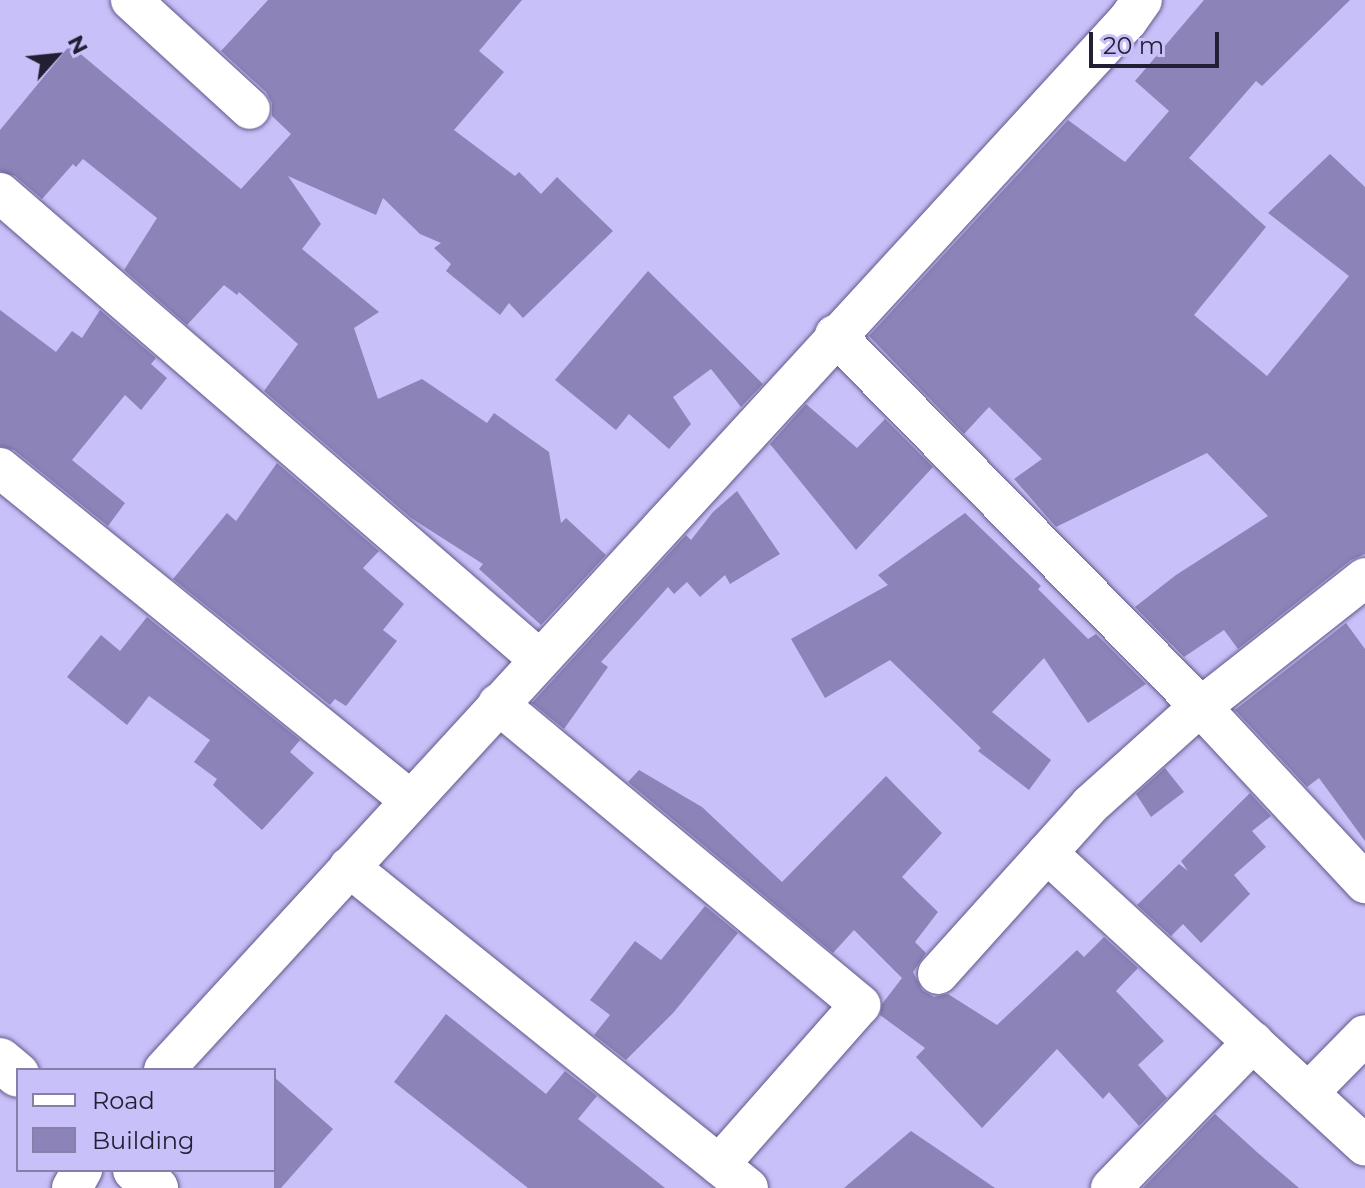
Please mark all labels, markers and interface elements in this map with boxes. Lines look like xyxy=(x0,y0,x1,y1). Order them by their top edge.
north arrow xyxy=(16,16,96,96)
scale bar xyxy=(1093,16,1223,66)
text: N xyxy=(62,31,94,59)
text: 20 m xyxy=(1103,31,1164,60)
legend xyxy=(16,1068,276,1172)
text: Road xyxy=(92,1086,155,1115)
text: Building xyxy=(92,1126,195,1155)

